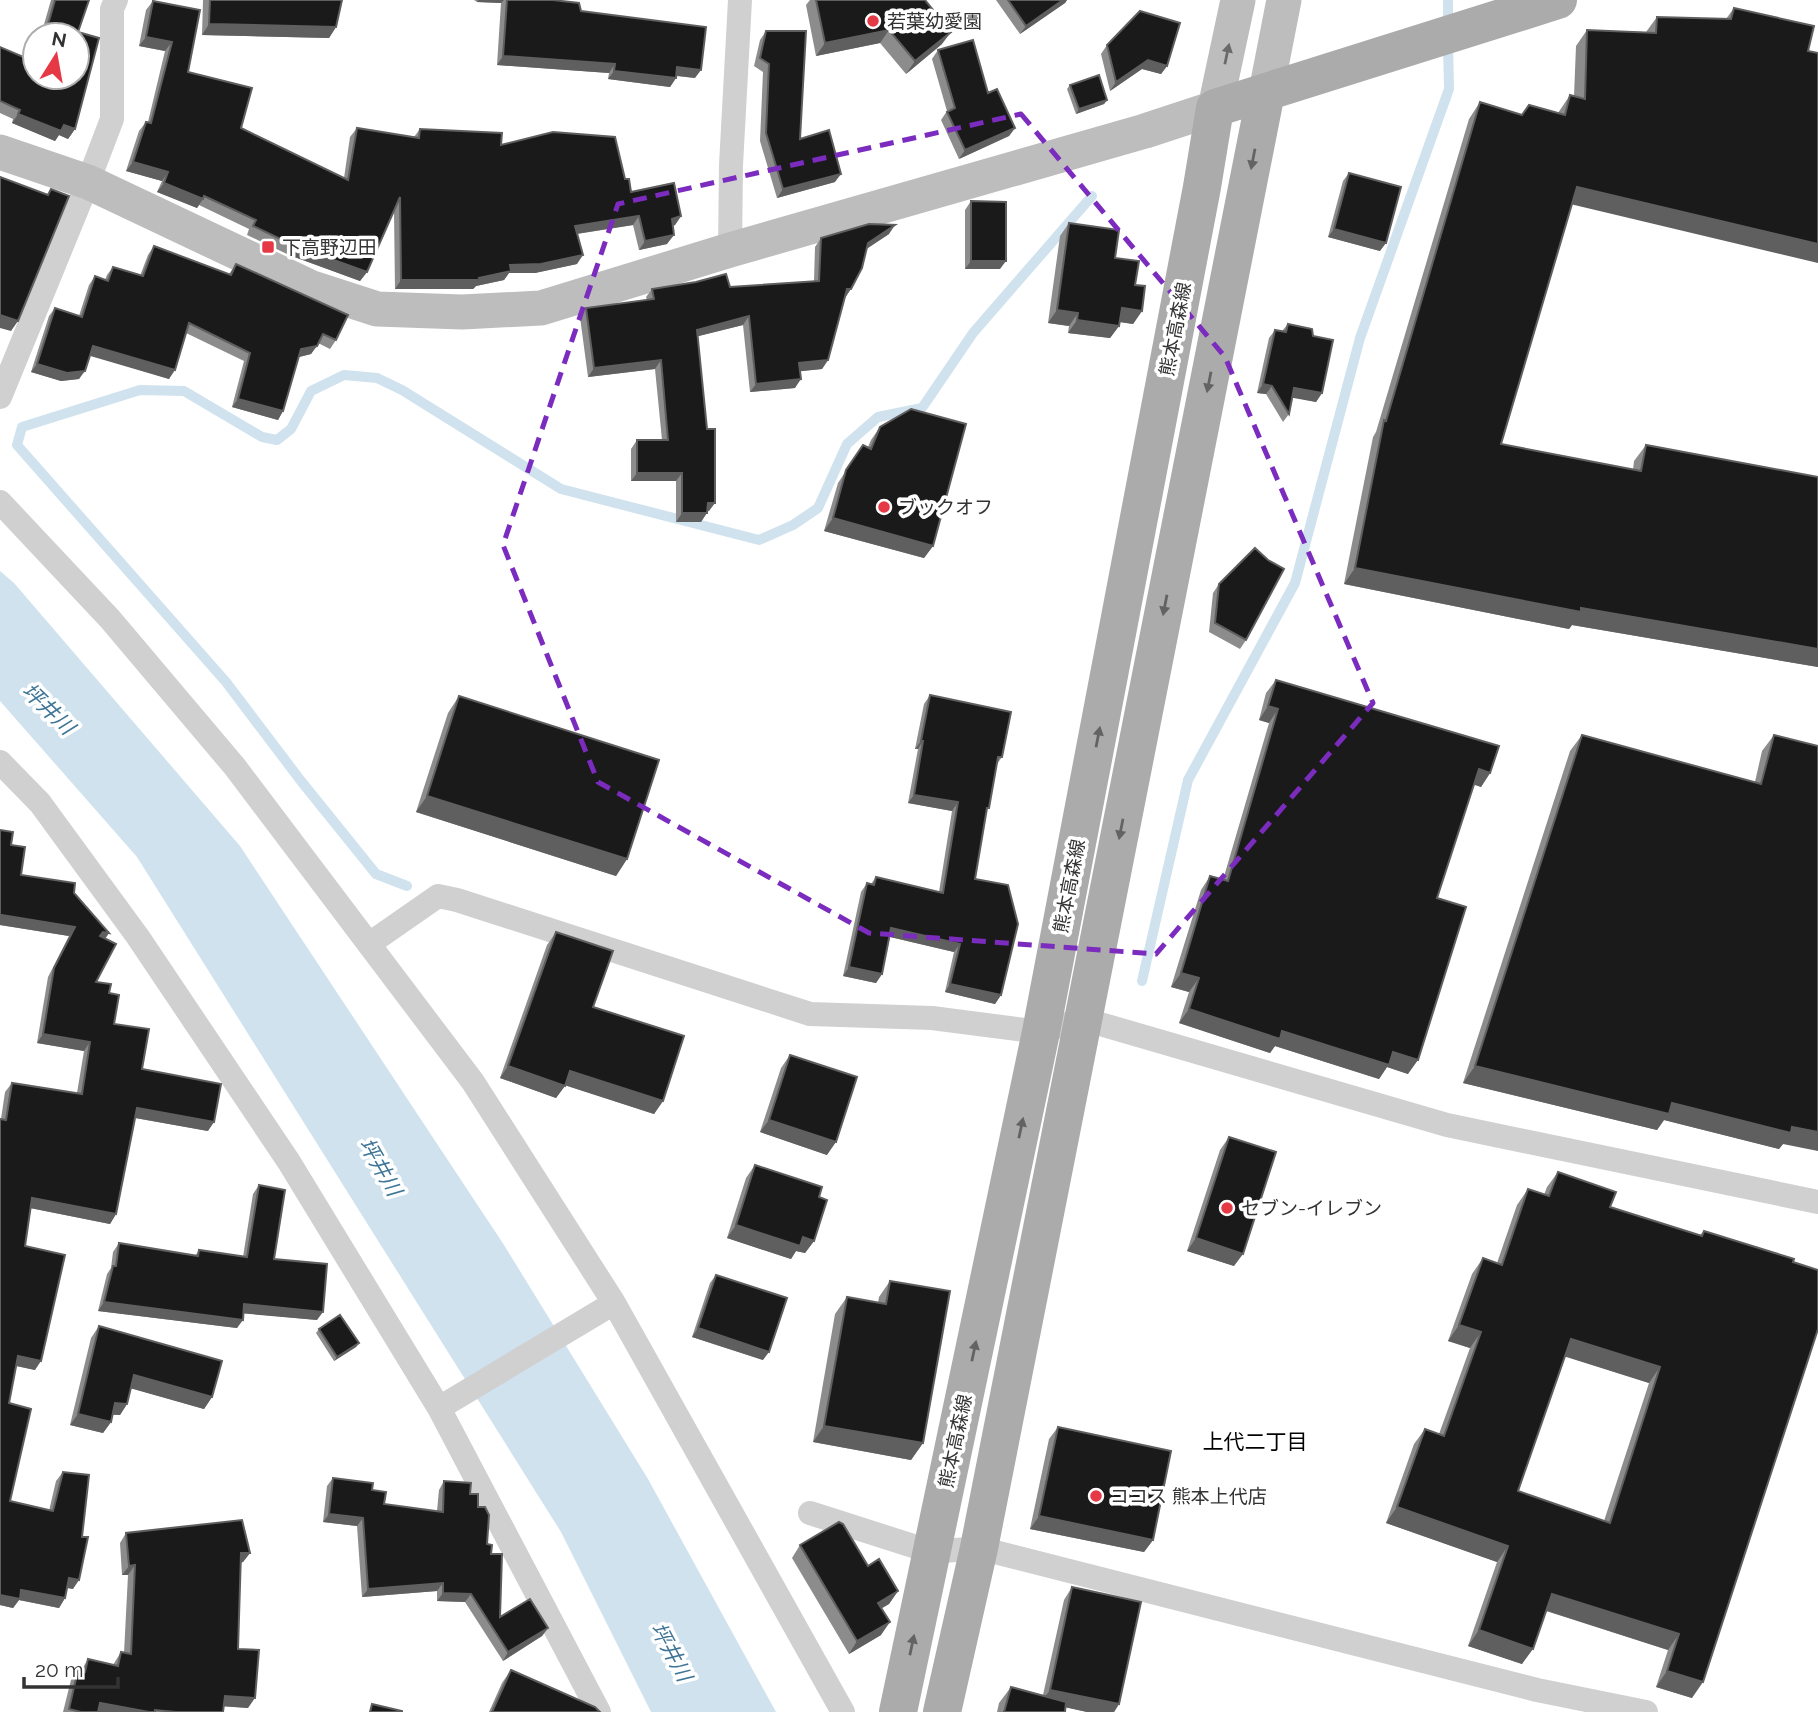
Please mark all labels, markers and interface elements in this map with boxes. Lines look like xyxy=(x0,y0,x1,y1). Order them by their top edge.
place label: 若葉幼愛園 xyxy=(887,10,982,32)
marker: 若葉幼愛園 xyxy=(865,13,881,29)
north arrow xyxy=(21,21,91,91)
text: N xyxy=(50,27,68,51)
one-way arrow xyxy=(1221,43,1232,65)
one-way arrow xyxy=(1247,148,1258,170)
place label: 下高野辺田 xyxy=(282,236,377,258)
marker: 下高野辺田 xyxy=(260,239,276,255)
street label: 熊本高森線 xyxy=(1155,280,1195,378)
one-way arrow xyxy=(1203,371,1214,393)
place label: ブックオフ xyxy=(898,496,993,518)
marker: ブックオフ xyxy=(876,499,892,515)
one-way arrow xyxy=(1159,595,1170,617)
water label: 坪井川 xyxy=(17,678,81,741)
one-way arrow xyxy=(1092,726,1103,748)
one-way arrow xyxy=(1115,818,1126,840)
street label: 熊本高森線 xyxy=(1049,837,1089,935)
one-way arrow xyxy=(1016,1117,1027,1139)
water label: 坪井川 xyxy=(354,1133,408,1202)
place label: セブン-イレブン xyxy=(1241,1197,1382,1219)
marker: セブン-イレブン xyxy=(1219,1200,1235,1216)
one-way arrow xyxy=(969,1340,980,1362)
street label: 熊本高森線 xyxy=(934,1392,976,1490)
district label: 上代二丁目 xyxy=(1203,1429,1308,1454)
place label: ココス 熊本上代店 xyxy=(1110,1485,1267,1507)
marker: ココス 熊本上代店 xyxy=(1088,1488,1104,1504)
water label: 坪井川 xyxy=(646,1618,698,1687)
one-way arrow xyxy=(906,1634,917,1656)
scale bar xyxy=(24,1646,119,1690)
text: 20 m xyxy=(35,1657,83,1682)

